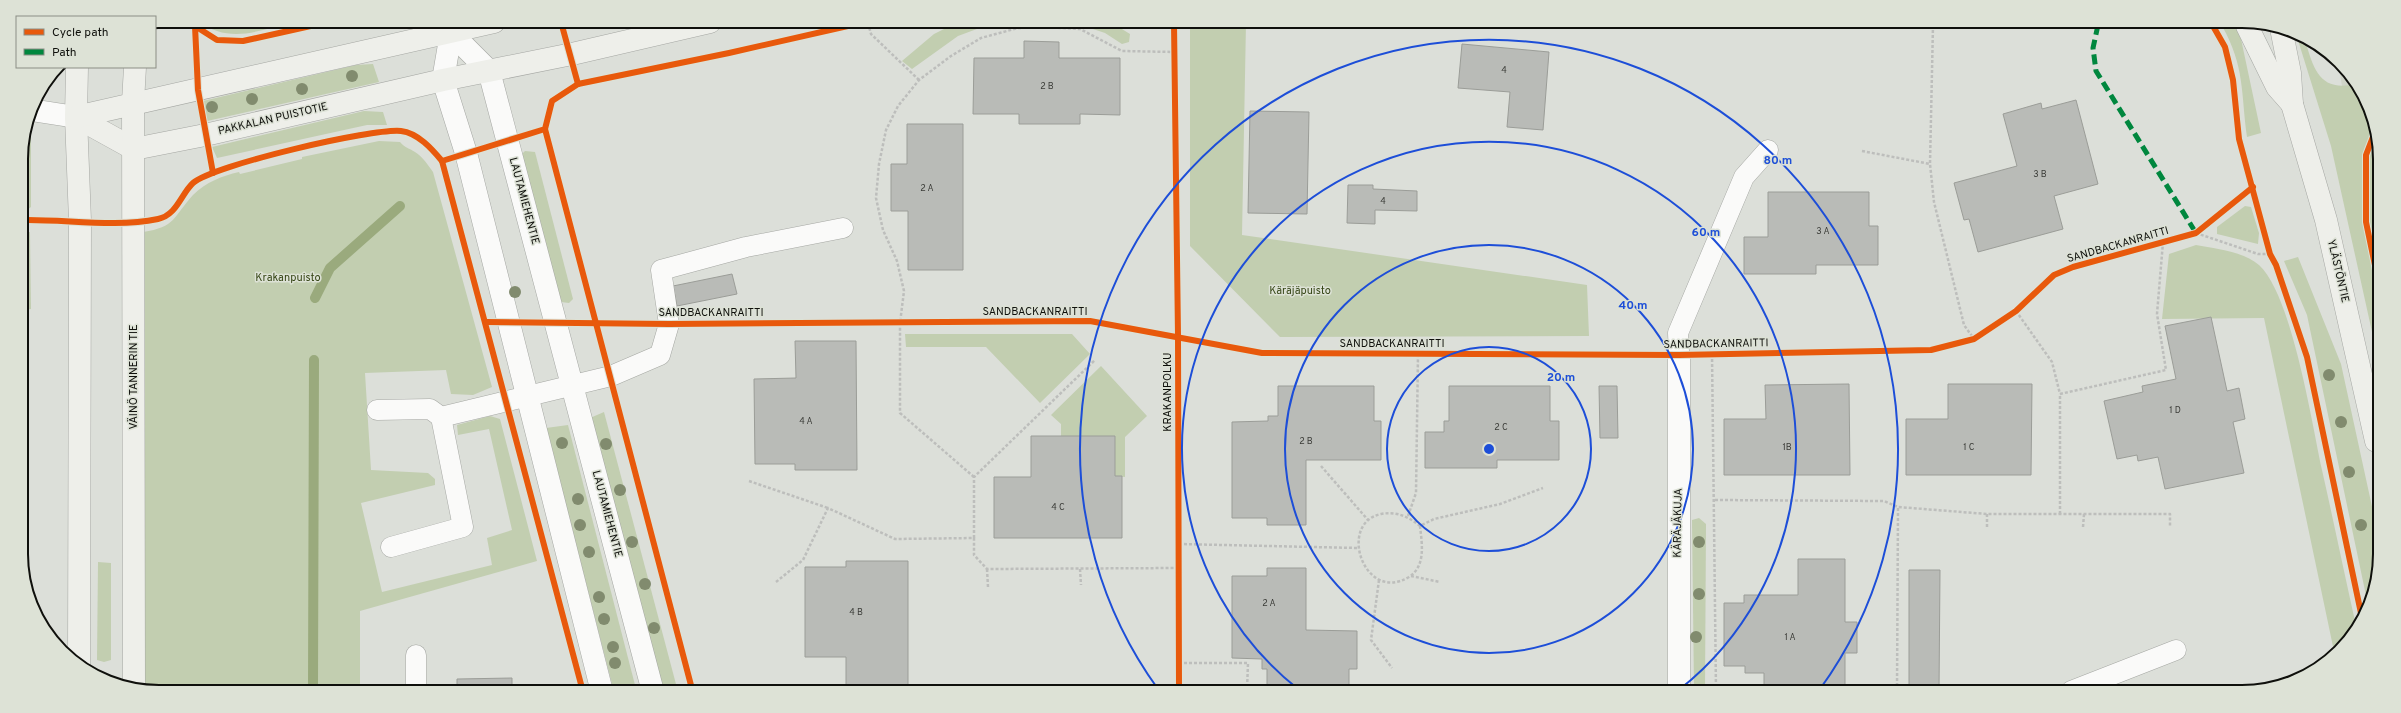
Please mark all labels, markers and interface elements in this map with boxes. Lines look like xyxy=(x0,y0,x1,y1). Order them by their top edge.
legend xyxy=(16,16,156,68)
text: Cycle path xyxy=(52,25,109,41)
text: Path xyxy=(52,45,77,61)
house number: 4 xyxy=(1501,65,1507,76)
house number: 2 B xyxy=(1040,81,1054,92)
street label: PAKKALAN PUISTOTIE xyxy=(217,100,329,138)
text: 80 m xyxy=(1764,153,1792,169)
street label: LAUTAMIEHENTIE xyxy=(506,156,542,246)
house number: 3 B xyxy=(2033,169,2047,180)
house number: 2 A xyxy=(920,183,934,194)
house number: 4 xyxy=(1380,196,1386,207)
street label: SANDBACKANRAITTI xyxy=(2066,224,2170,266)
text: 60 m xyxy=(1692,225,1720,241)
house number: 3 A xyxy=(1816,226,1830,237)
street label: YLÄSTÖNTIE xyxy=(2324,238,2353,304)
park label: Krakanpuisto xyxy=(255,271,321,285)
park label: Käräjäpuisto xyxy=(1269,284,1331,298)
text: 40 m xyxy=(1618,298,1648,314)
street label: SANDBACKANRAITTI xyxy=(982,305,1088,319)
street label: SANDBACKANRAITTI xyxy=(658,306,764,320)
street label: VÄINÖ TANNERIN TIE xyxy=(126,324,141,430)
street label: SANDBACKANRAITTI xyxy=(1663,336,1769,352)
street label: SANDBACKANRAITTI xyxy=(1339,337,1445,351)
street label: KRAKANPOLKU xyxy=(1161,352,1175,432)
text: 20 m xyxy=(1547,370,1575,386)
house number: 1 D xyxy=(2169,405,2181,416)
house number: 4 A xyxy=(799,416,813,427)
house number: 2 C xyxy=(1494,422,1508,433)
house number: 2 B xyxy=(1299,436,1313,447)
centre of rings xyxy=(1482,442,1496,456)
house number: 1B xyxy=(1782,442,1792,453)
house number: 1 C xyxy=(1963,442,1975,453)
street label: LAUTAMIEHENTIE xyxy=(589,469,625,559)
street label: KÄRÄJÄKUJA xyxy=(1669,488,1686,558)
house number: 4 C xyxy=(1051,502,1065,513)
house number: 2 A xyxy=(1262,598,1276,609)
house number: 4 B xyxy=(849,607,863,618)
house number: 1 A xyxy=(1784,632,1796,643)

